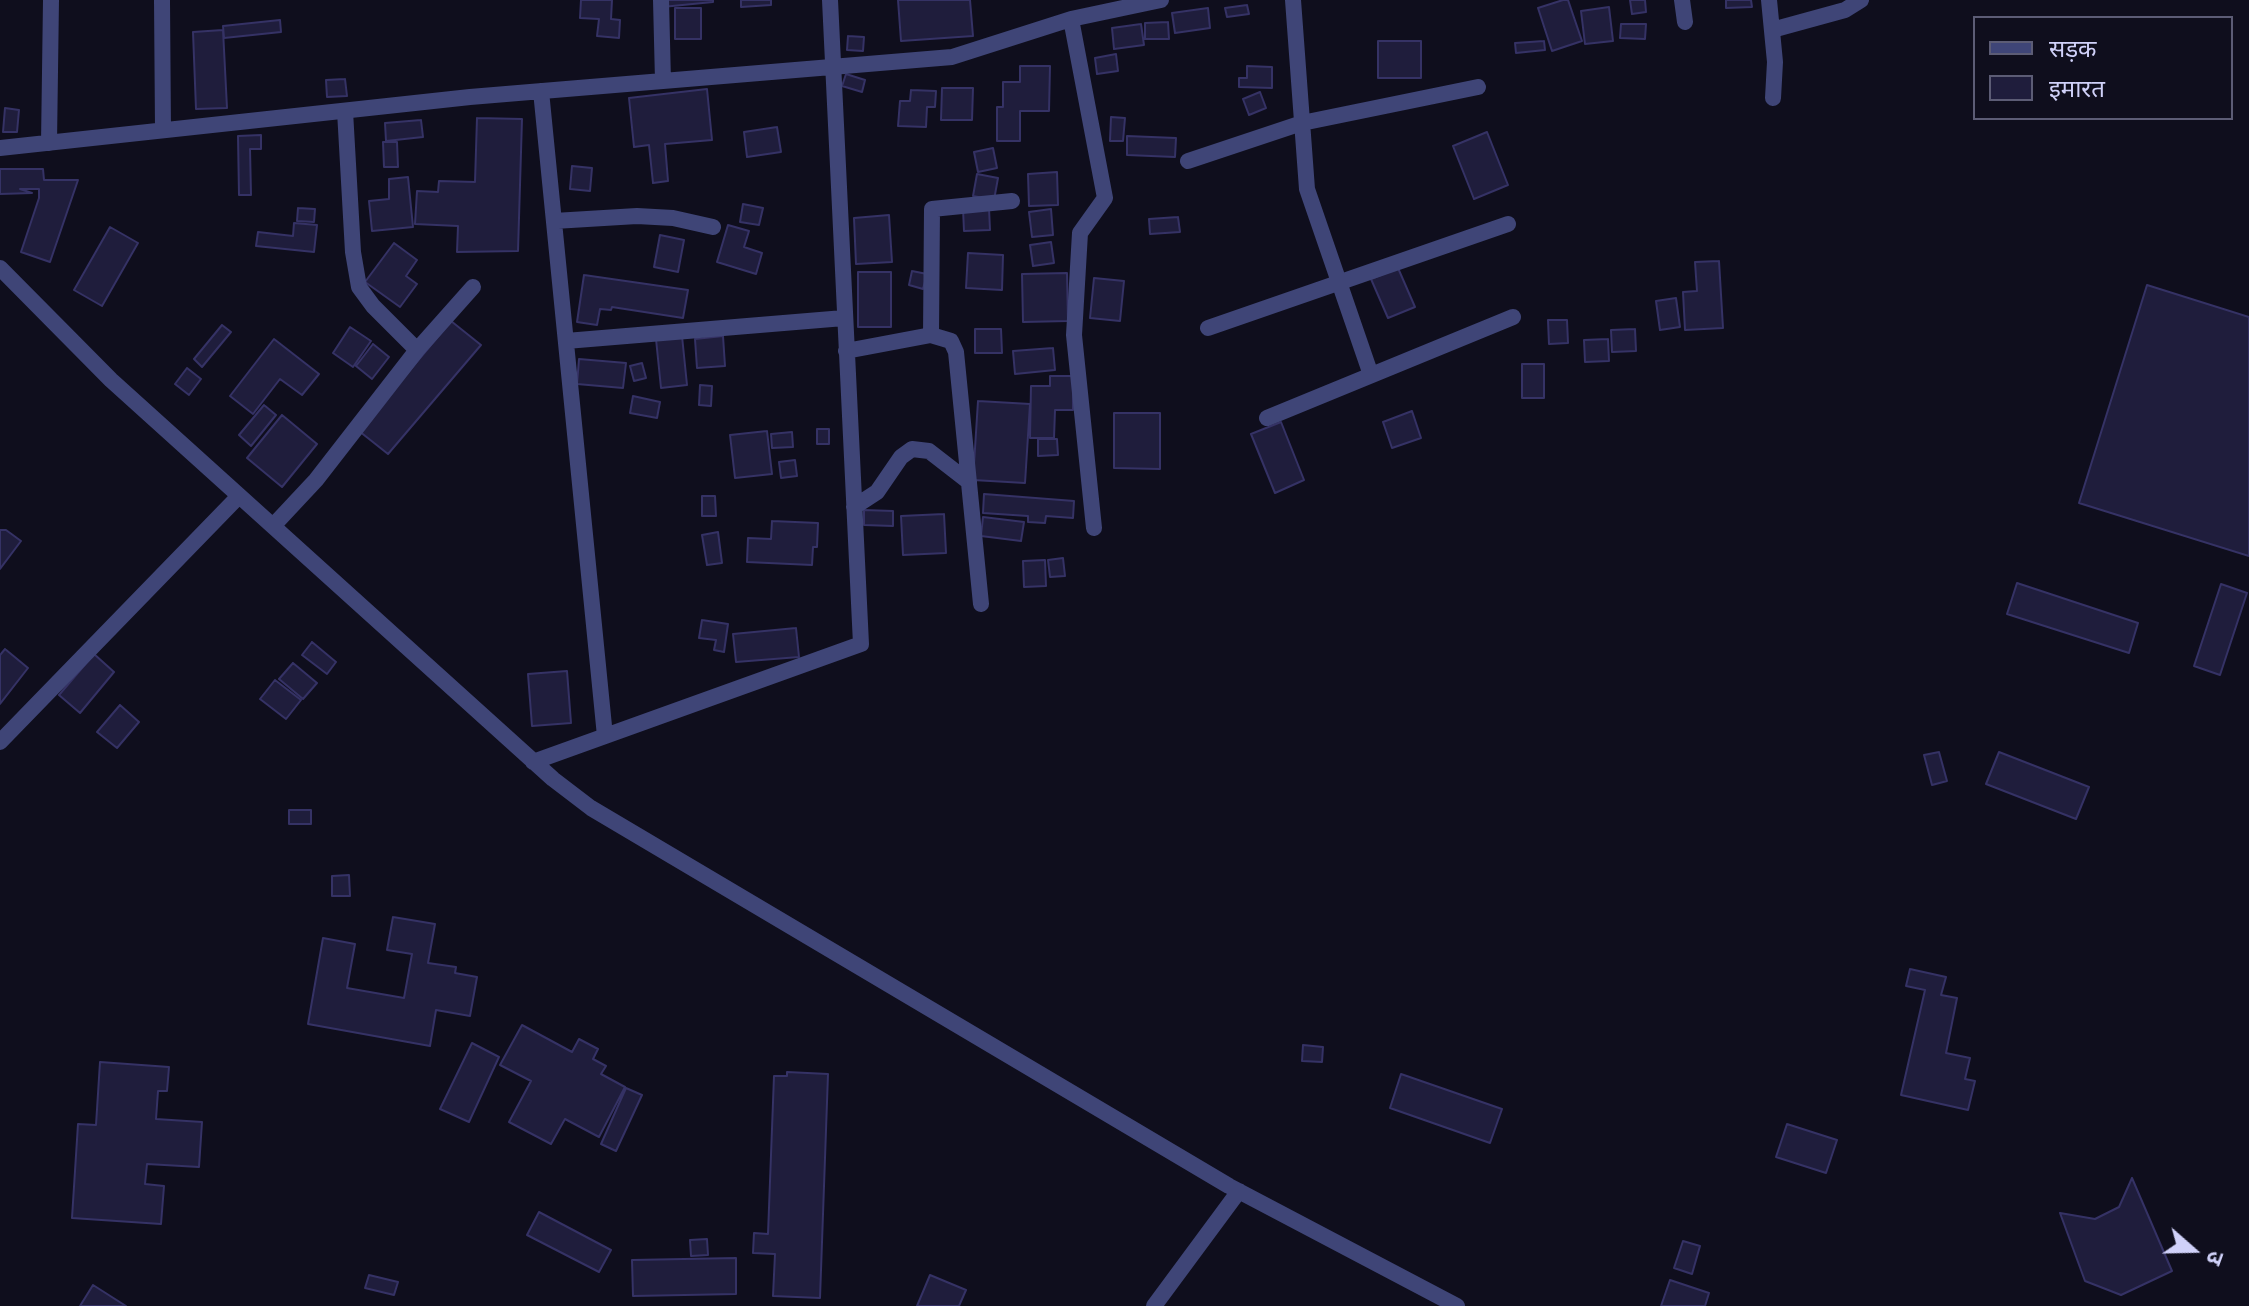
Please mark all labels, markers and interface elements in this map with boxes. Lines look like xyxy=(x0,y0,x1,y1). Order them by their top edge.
legend xyxy=(1973,16,2233,120)
text: सड़क xyxy=(2049,30,2097,66)
text: इमारत xyxy=(2049,70,2105,106)
north arrow xyxy=(2153,1210,2233,1290)
text: उ xyxy=(2197,1246,2234,1270)

